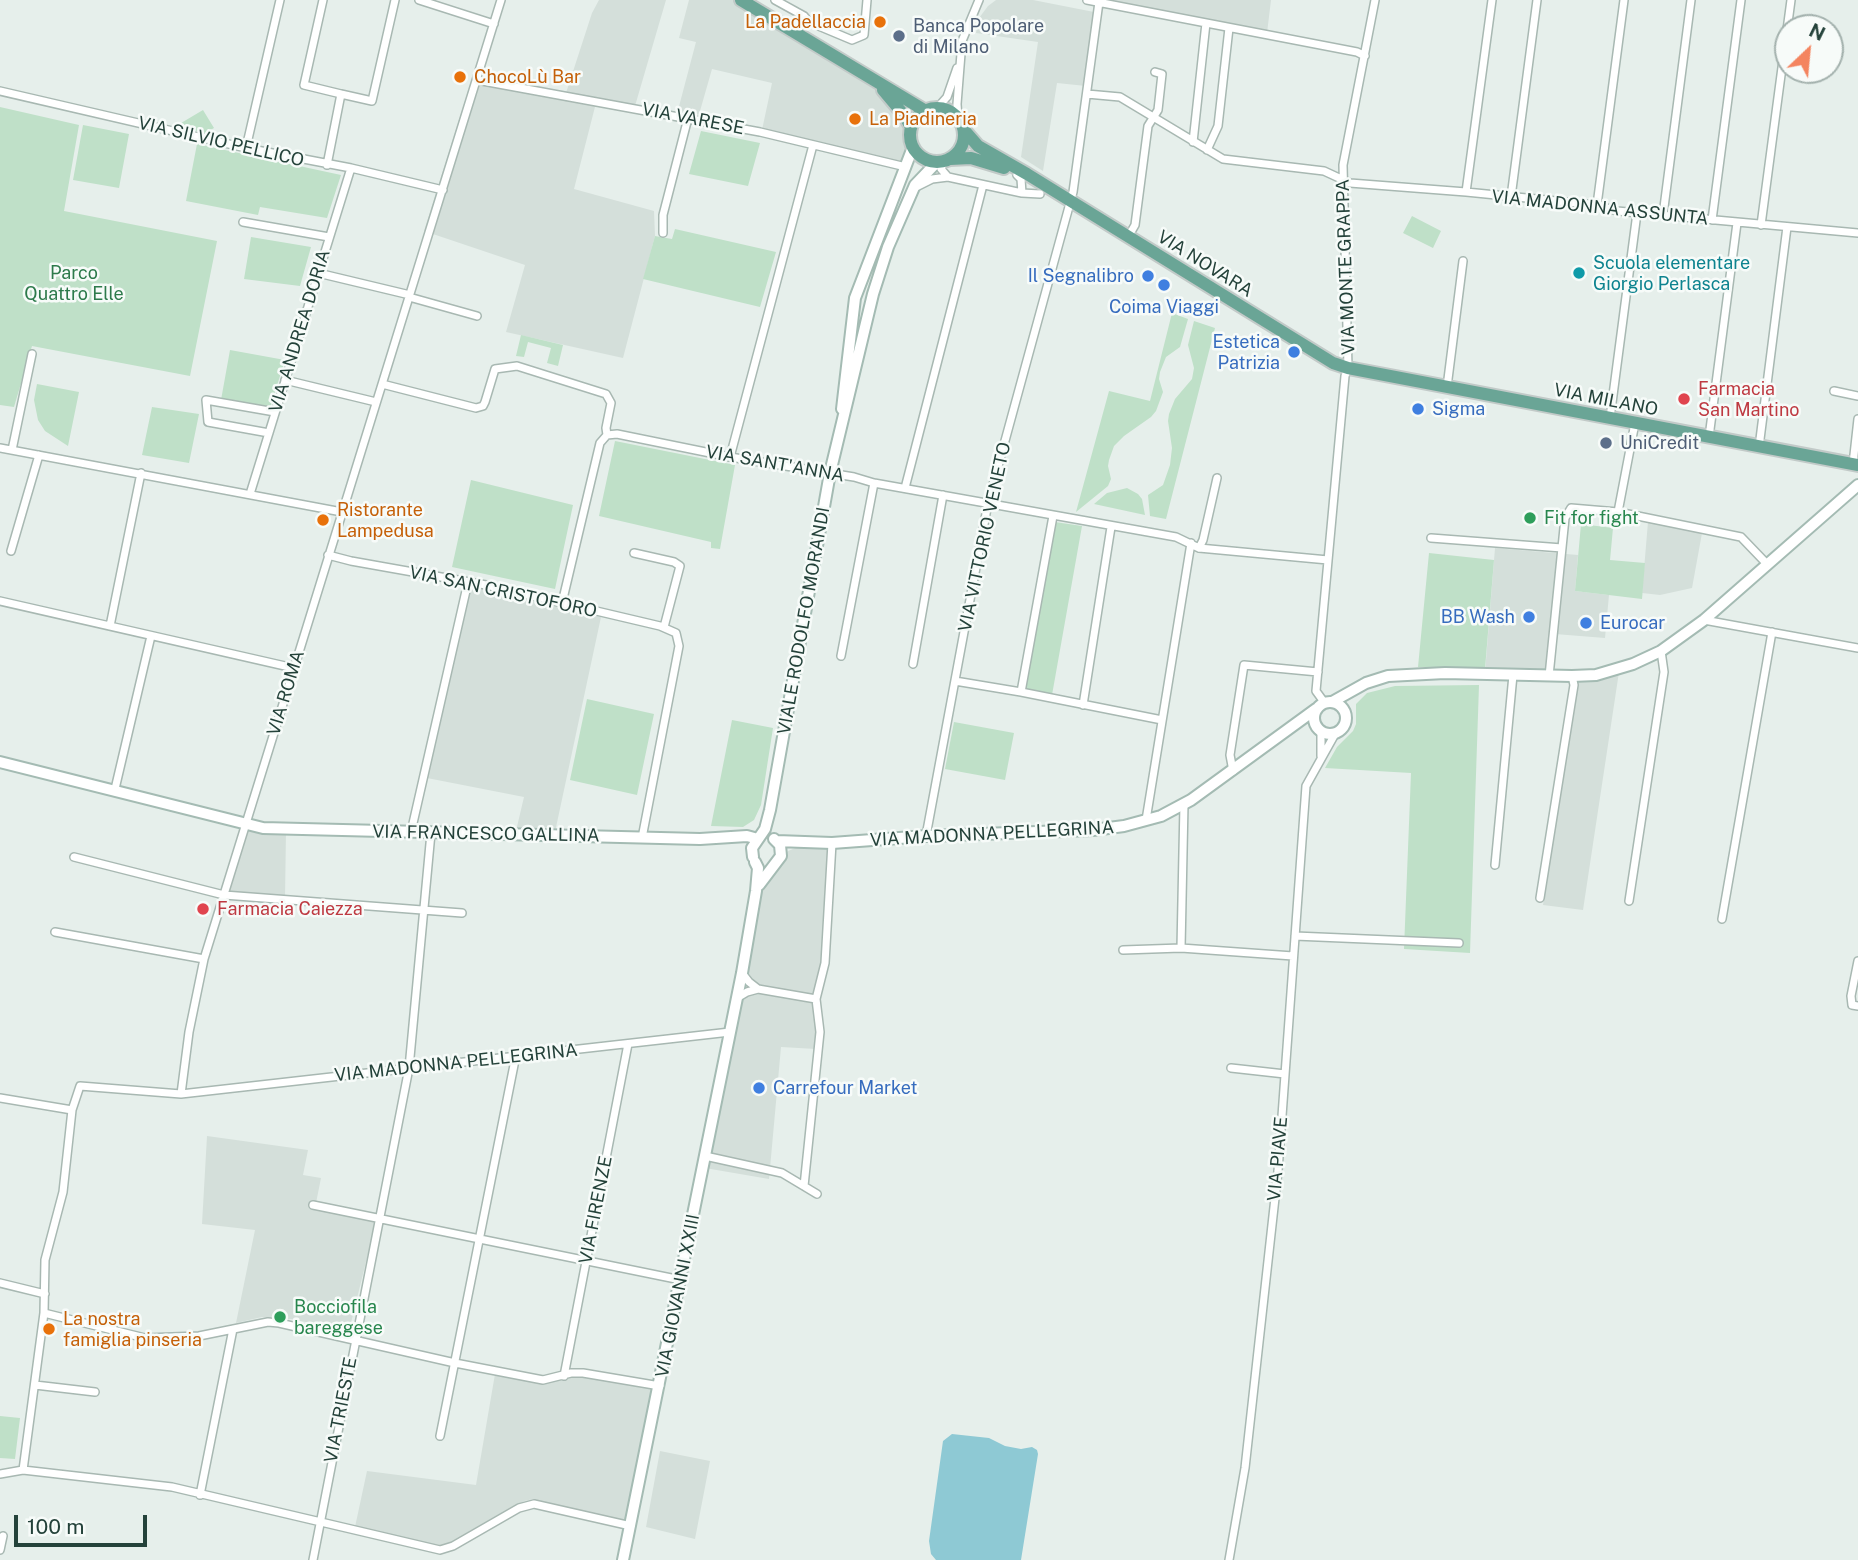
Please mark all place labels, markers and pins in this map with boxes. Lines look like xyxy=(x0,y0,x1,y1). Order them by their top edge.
place label: La Padellaccia xyxy=(745,11,866,33)
marker: La Padellaccia xyxy=(872,14,888,30)
place label: Banca Popolare di Milano xyxy=(913,15,1044,58)
marker: Banca Popolare di Milano xyxy=(891,28,907,44)
place label: ChocoLù Bar xyxy=(474,66,581,88)
marker: ChocoLù Bar xyxy=(452,69,468,85)
place label: La Piadineria xyxy=(869,108,977,130)
marker: La Piadineria xyxy=(847,111,863,127)
place label: Scuola elementare Giorgio Perlasca xyxy=(1593,252,1750,294)
place label: Il Segnalibro xyxy=(1028,265,1134,287)
marker: Scuola elementare Giorgio Perlasca xyxy=(1571,265,1587,281)
marker: Il Segnalibro xyxy=(1140,268,1156,284)
marker: Coima Viaggi xyxy=(1156,277,1172,293)
place label: Coima Viaggi xyxy=(1109,296,1219,318)
place label: Estetica Patrizia xyxy=(1212,331,1280,374)
marker: Estetica Patrizia xyxy=(1286,344,1302,360)
place label: Farmacia San Martino xyxy=(1698,378,1799,420)
marker: Farmacia San Martino xyxy=(1676,391,1692,407)
place label: Sigma xyxy=(1432,398,1485,420)
marker: Sigma xyxy=(1410,401,1426,417)
place label: UniCredit xyxy=(1620,432,1699,454)
marker: UniCredit xyxy=(1598,435,1614,451)
place label: Ristorante Lampedusa xyxy=(337,499,434,542)
place label: Fit for fight xyxy=(1544,507,1639,529)
marker: Fit for fight xyxy=(1522,510,1538,526)
marker: Ristorante Lampedusa xyxy=(315,512,331,528)
place label: BB Wash xyxy=(1441,606,1515,628)
marker: BB Wash xyxy=(1521,609,1537,625)
place label: Eurocar xyxy=(1600,612,1665,634)
marker: Eurocar xyxy=(1578,615,1594,631)
place label: Farmacia Caiezza xyxy=(217,898,363,920)
marker: Farmacia Caiezza xyxy=(195,901,211,917)
place label: Carrefour Market xyxy=(773,1077,917,1099)
marker: Carrefour Market xyxy=(751,1080,767,1096)
place label: Bocciofila bareggese xyxy=(294,1296,383,1338)
place label: La nostra famiglia pinseria xyxy=(63,1308,202,1350)
marker: Bocciofila bareggese xyxy=(272,1309,288,1325)
marker: La nostra famiglia pinseria xyxy=(41,1321,57,1337)

